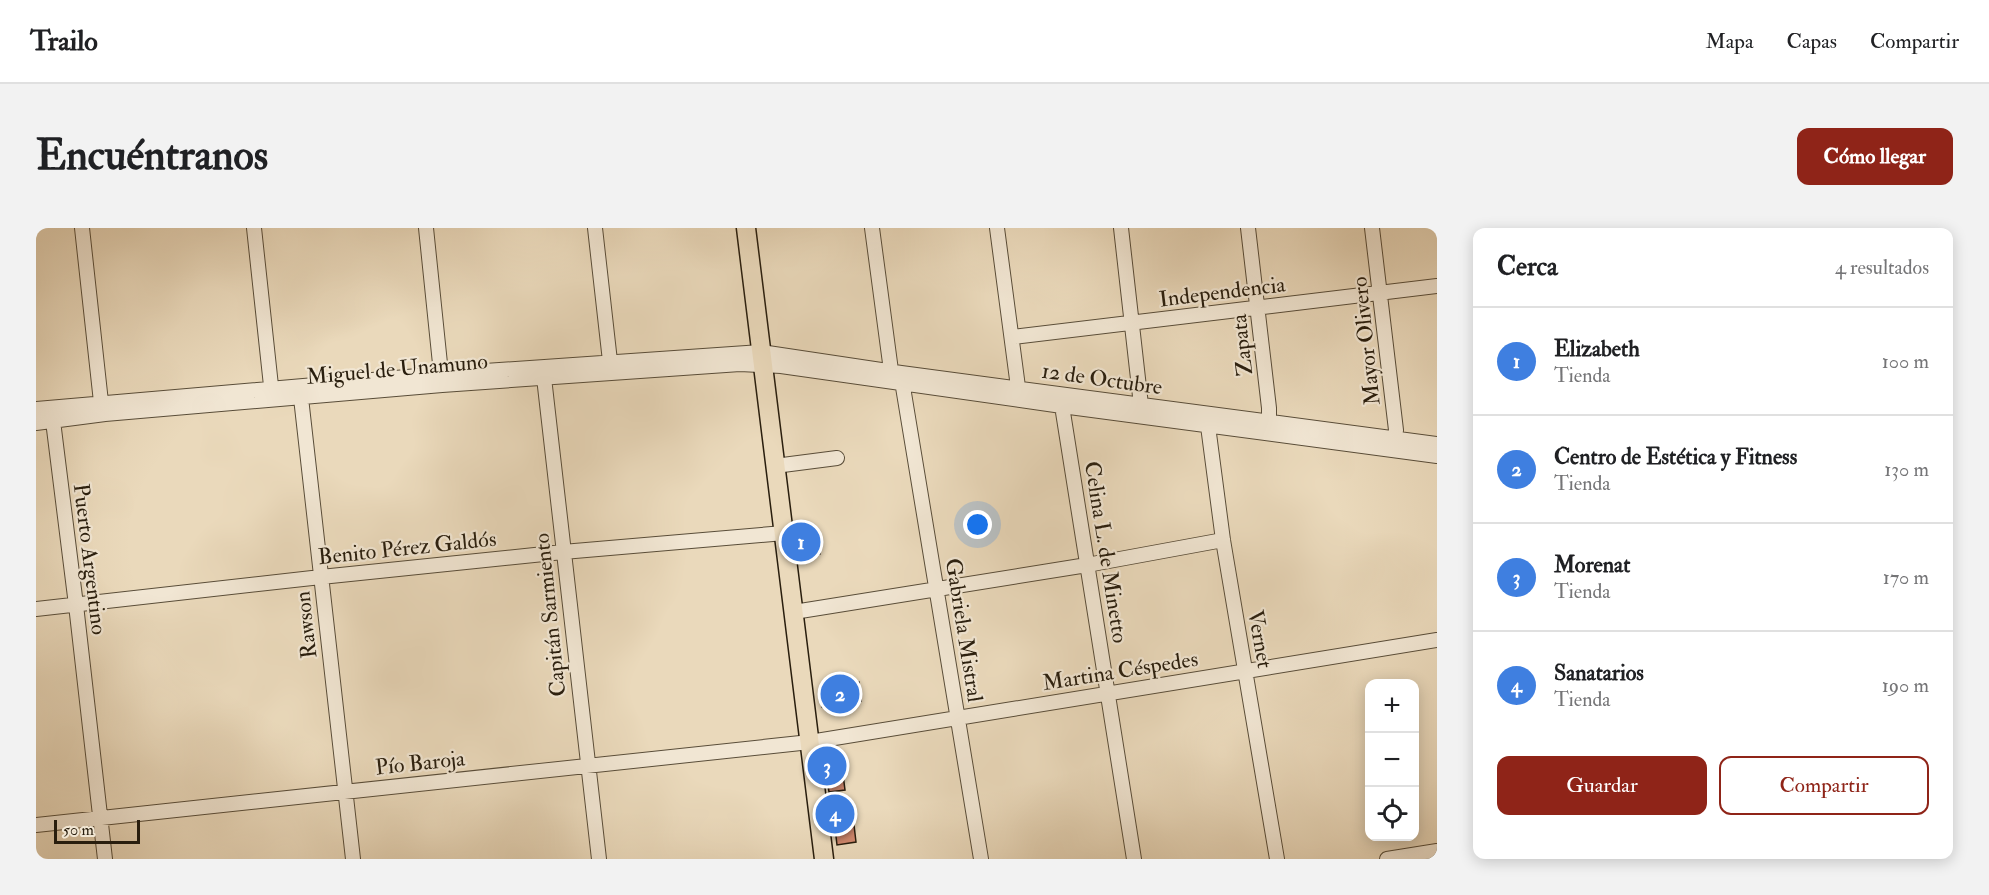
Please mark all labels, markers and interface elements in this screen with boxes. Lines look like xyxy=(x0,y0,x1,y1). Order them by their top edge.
text: Trailo xyxy=(30,24,98,59)
text: Mapa xyxy=(1706,28,1754,55)
text: Capas xyxy=(1787,28,1837,55)
text: Compartir xyxy=(1870,28,1959,55)
button: Cómo llegar xyxy=(1797,128,1953,185)
text: Encuéntranos xyxy=(36,130,268,182)
text: Cerca xyxy=(1497,251,1558,283)
text: 4 resultados xyxy=(1835,255,1929,280)
street label: Independencia xyxy=(1157,270,1288,315)
street label: Mayor Olivero xyxy=(1345,275,1387,407)
street label: Zapata xyxy=(1225,312,1260,377)
text: Elizabeth xyxy=(1554,335,1640,363)
street label: Miguel de Unamuno xyxy=(305,347,489,391)
text: 1 xyxy=(1513,349,1520,374)
text: 100 m xyxy=(1882,349,1929,374)
street label: 12 de Octubre xyxy=(1040,357,1164,401)
text: Tienda xyxy=(1554,363,1611,388)
text: Centro de Estética y Fitness xyxy=(1554,443,1797,471)
text: 2 xyxy=(1511,457,1522,482)
text: 130 m xyxy=(1884,457,1929,482)
street label: Celina L. de Minetto xyxy=(1078,459,1134,645)
text: Tienda xyxy=(1554,471,1611,496)
street label: Puerto Argentino xyxy=(67,482,113,636)
your location xyxy=(963,510,992,539)
pin: 1 xyxy=(782,520,820,564)
street label: Benito Pérez Galdós xyxy=(317,525,498,571)
street label: Capitán Sarmiento xyxy=(527,532,574,698)
text: Morenat xyxy=(1554,551,1630,579)
street label: Gabriela Mistral xyxy=(939,556,989,705)
text: 3 xyxy=(1513,565,1520,590)
text: 170 m xyxy=(1883,565,1929,590)
text: Tienda xyxy=(1554,579,1611,604)
street label: Rawson xyxy=(289,590,323,660)
street label: Vernet xyxy=(1241,608,1279,671)
street label: Martina Céspedes xyxy=(1040,645,1200,698)
text: Sanatarios xyxy=(1554,659,1644,687)
pin: 2 xyxy=(820,672,860,716)
text: 4 xyxy=(1511,673,1522,698)
text: 190 m xyxy=(1882,673,1929,698)
map controls xyxy=(1365,679,1419,841)
button: + xyxy=(1365,679,1419,733)
text: Tienda xyxy=(1554,687,1611,712)
button: − xyxy=(1365,733,1419,787)
street label: Pío Baroja xyxy=(374,744,467,782)
pin: 3 xyxy=(808,744,846,788)
button: Guardar xyxy=(1497,756,1707,815)
button: Compartir xyxy=(1719,756,1929,815)
button: locate xyxy=(1365,787,1419,841)
pin: 4 xyxy=(816,792,854,836)
scale bar xyxy=(54,817,140,844)
text: 50 m xyxy=(63,820,94,840)

